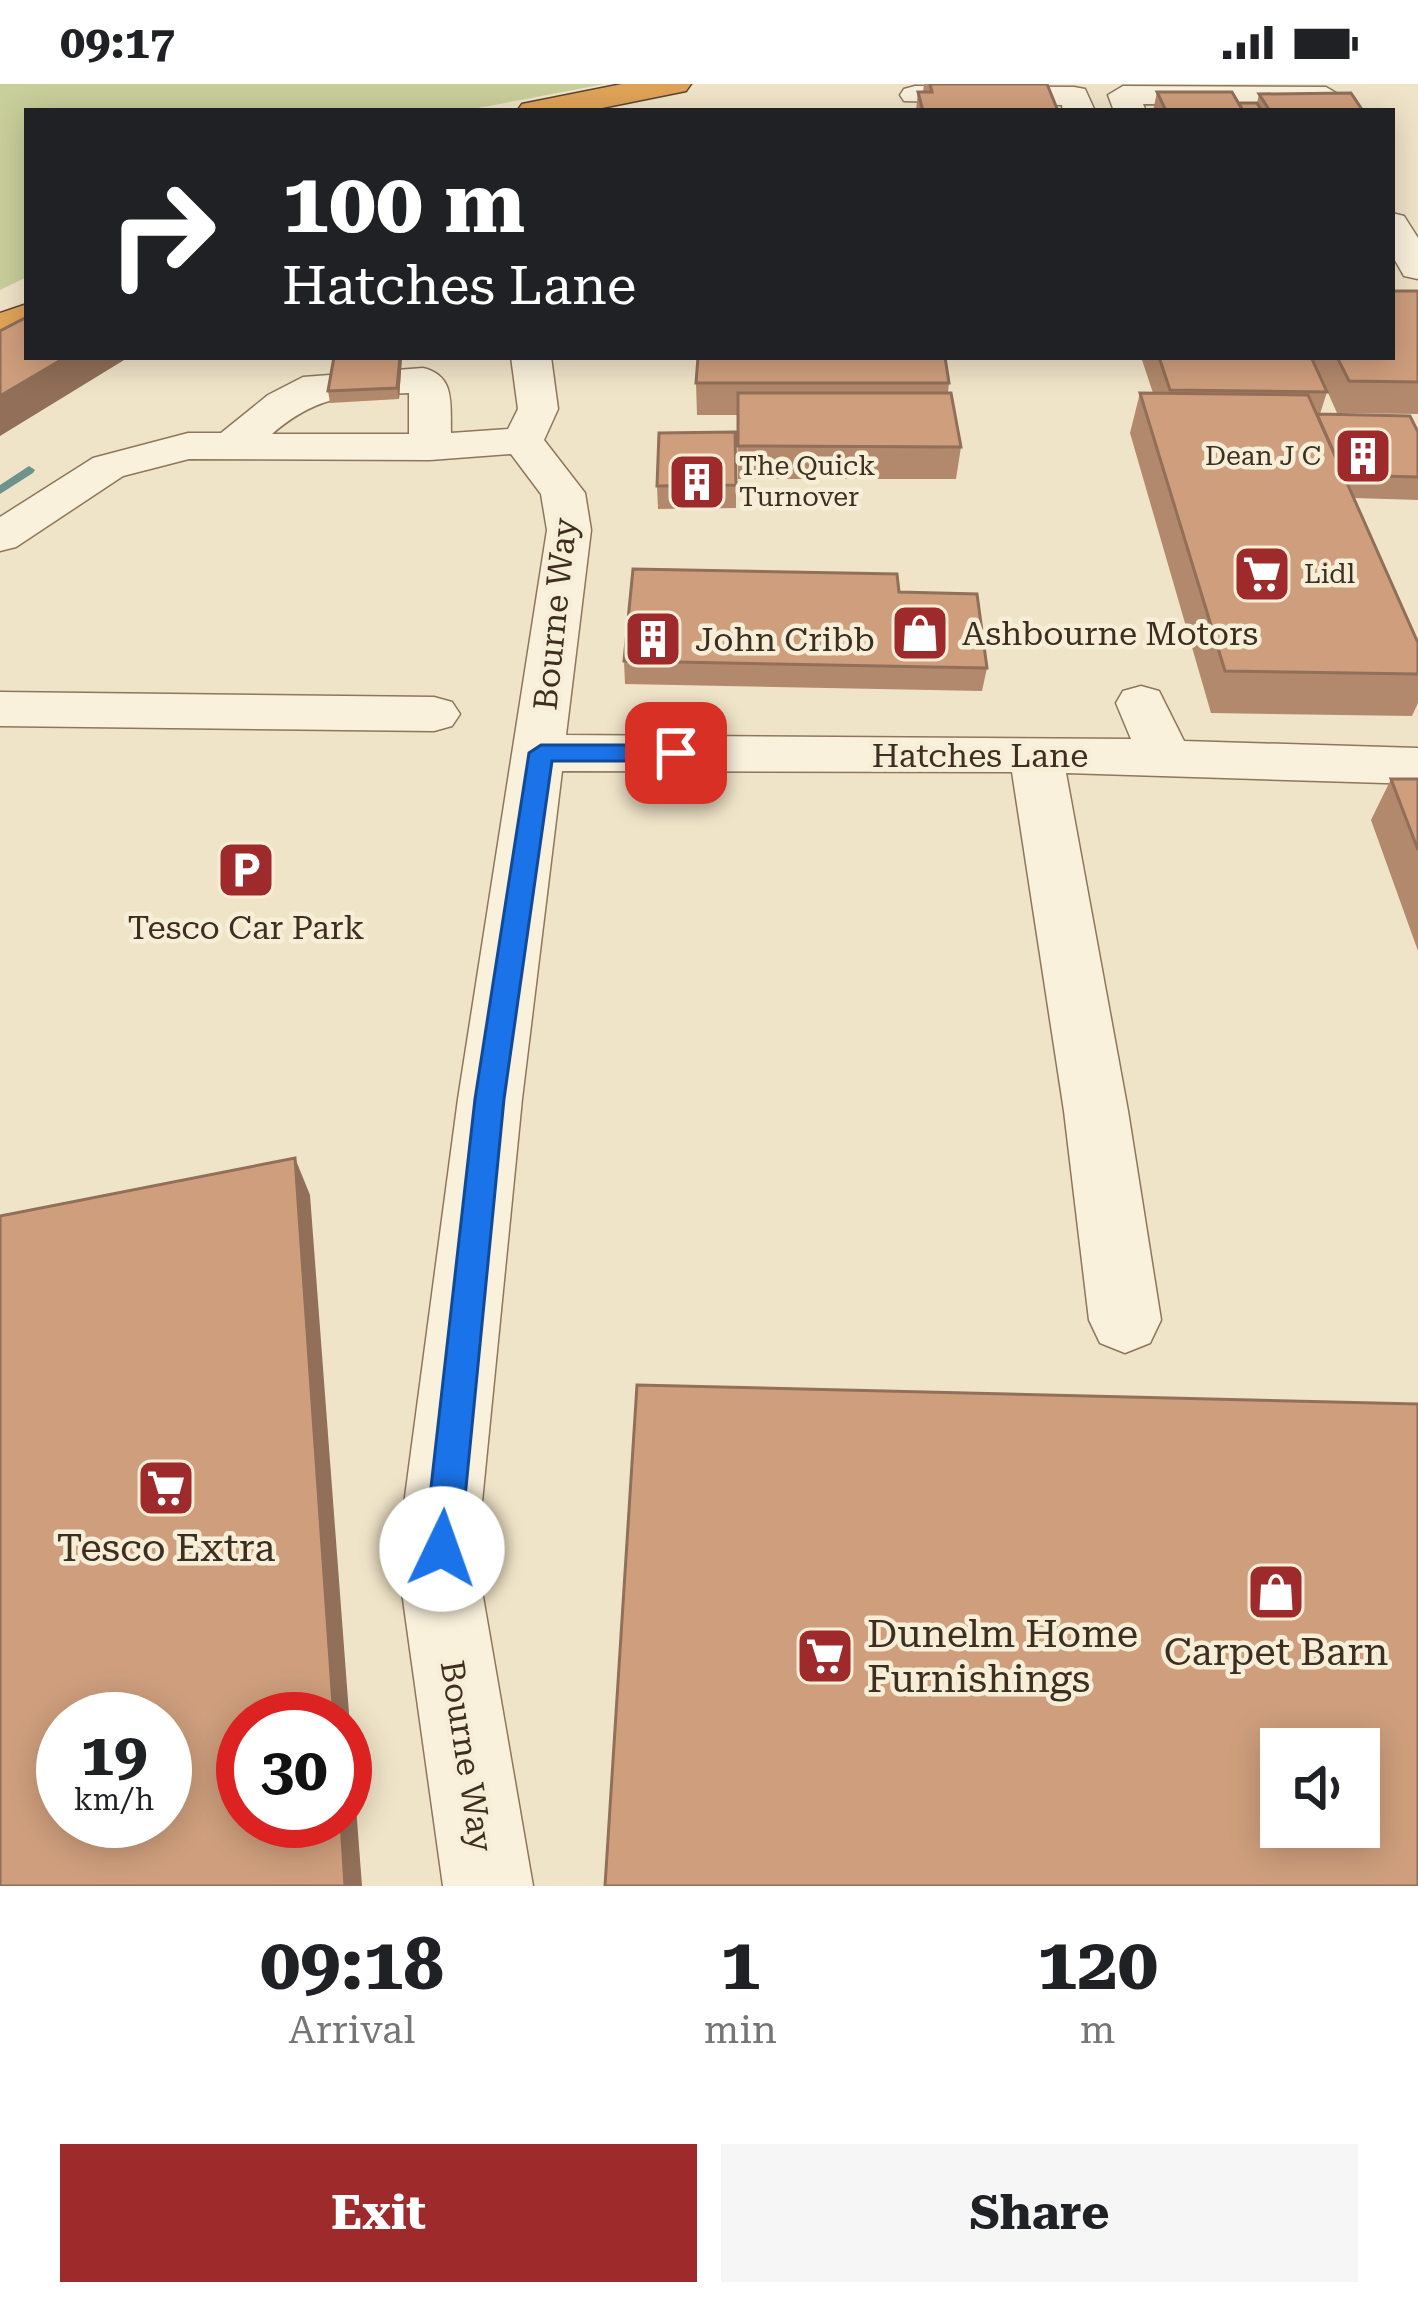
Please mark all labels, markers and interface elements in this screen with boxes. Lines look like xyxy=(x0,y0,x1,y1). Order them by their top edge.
text: 09:17 xyxy=(60,16,175,69)
text: 100 m xyxy=(282,154,525,252)
icon: right xyxy=(84,156,240,312)
text: Hatches Lane xyxy=(282,254,637,317)
building icon: Dean J C xyxy=(1332,425,1394,487)
place label: Dean J C xyxy=(1205,440,1321,472)
place label: The Quick Turnover xyxy=(739,450,875,513)
building icon: The Quick Turnover xyxy=(666,451,728,513)
street label: Bourne Way xyxy=(526,515,585,712)
supermarket icon: Lidl xyxy=(1231,543,1293,605)
place label: Lidl xyxy=(1304,558,1355,590)
shop icon: Ashbourne Motors xyxy=(889,602,951,664)
building icon: John Cribb xyxy=(622,608,684,670)
place label: Ashbourne Motors xyxy=(962,614,1258,653)
place label: John Cribb xyxy=(695,620,875,659)
pin xyxy=(625,702,727,804)
icon: arrive xyxy=(643,720,709,786)
street label: Hatches Lane xyxy=(872,736,1088,775)
parking icon: Tesco Car Park xyxy=(215,839,277,901)
place label: Tesco Car Park xyxy=(128,908,364,947)
supermarket icon: Tesco Extra xyxy=(135,1457,197,1519)
position arrow xyxy=(379,1486,505,1612)
place label: Tesco Extra xyxy=(57,1525,275,1571)
shop icon: Carpet Barn xyxy=(1245,1561,1307,1623)
place label: Dunelm Home Furnishings xyxy=(867,1611,1138,1702)
supermarket icon: Dunelm Home Furnishings xyxy=(794,1625,856,1687)
place label: Carpet Barn xyxy=(1164,1629,1388,1675)
street label: Bourne Way xyxy=(433,1658,501,1855)
speed limit sign: 30 xyxy=(216,1692,372,1848)
text: 19 xyxy=(80,1719,148,1790)
map controls xyxy=(1260,1728,1380,1848)
button: sound xyxy=(1260,1728,1380,1848)
text: km/h xyxy=(74,1782,154,1817)
text: 09:18 xyxy=(260,1922,444,2007)
text: 1 xyxy=(720,1922,761,2007)
text: 120 xyxy=(1037,1922,1158,2007)
text: Arrival xyxy=(289,2007,415,2053)
text: min xyxy=(704,2007,777,2053)
text: m xyxy=(1080,2007,1115,2053)
button: Exit xyxy=(60,2144,697,2282)
button: Share xyxy=(721,2144,1358,2282)

